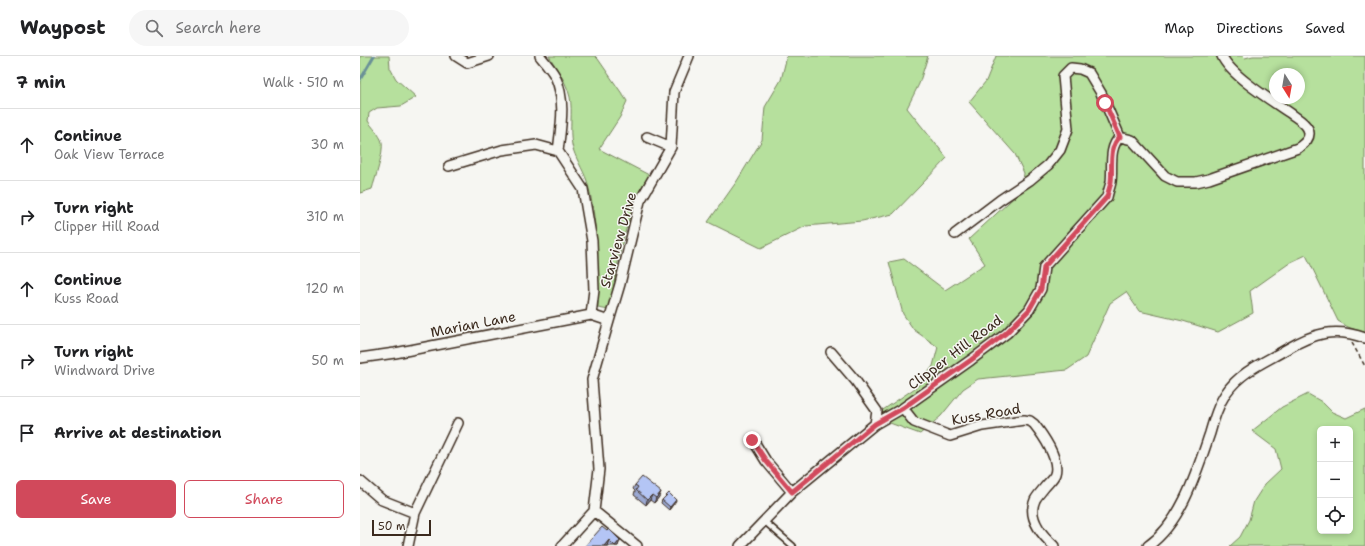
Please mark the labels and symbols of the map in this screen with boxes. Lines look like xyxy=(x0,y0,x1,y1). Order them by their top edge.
north arrow xyxy=(1269,68,1305,104)
route start xyxy=(1096,94,1114,112)
street label: Starview Drive xyxy=(596,190,640,290)
street label: Marian Lane xyxy=(429,307,517,341)
street label: Clipper Hill Road xyxy=(904,311,1006,393)
street label: Kuss Road xyxy=(950,399,1022,429)
route end xyxy=(743,431,761,449)
scale bar xyxy=(372,518,431,537)

